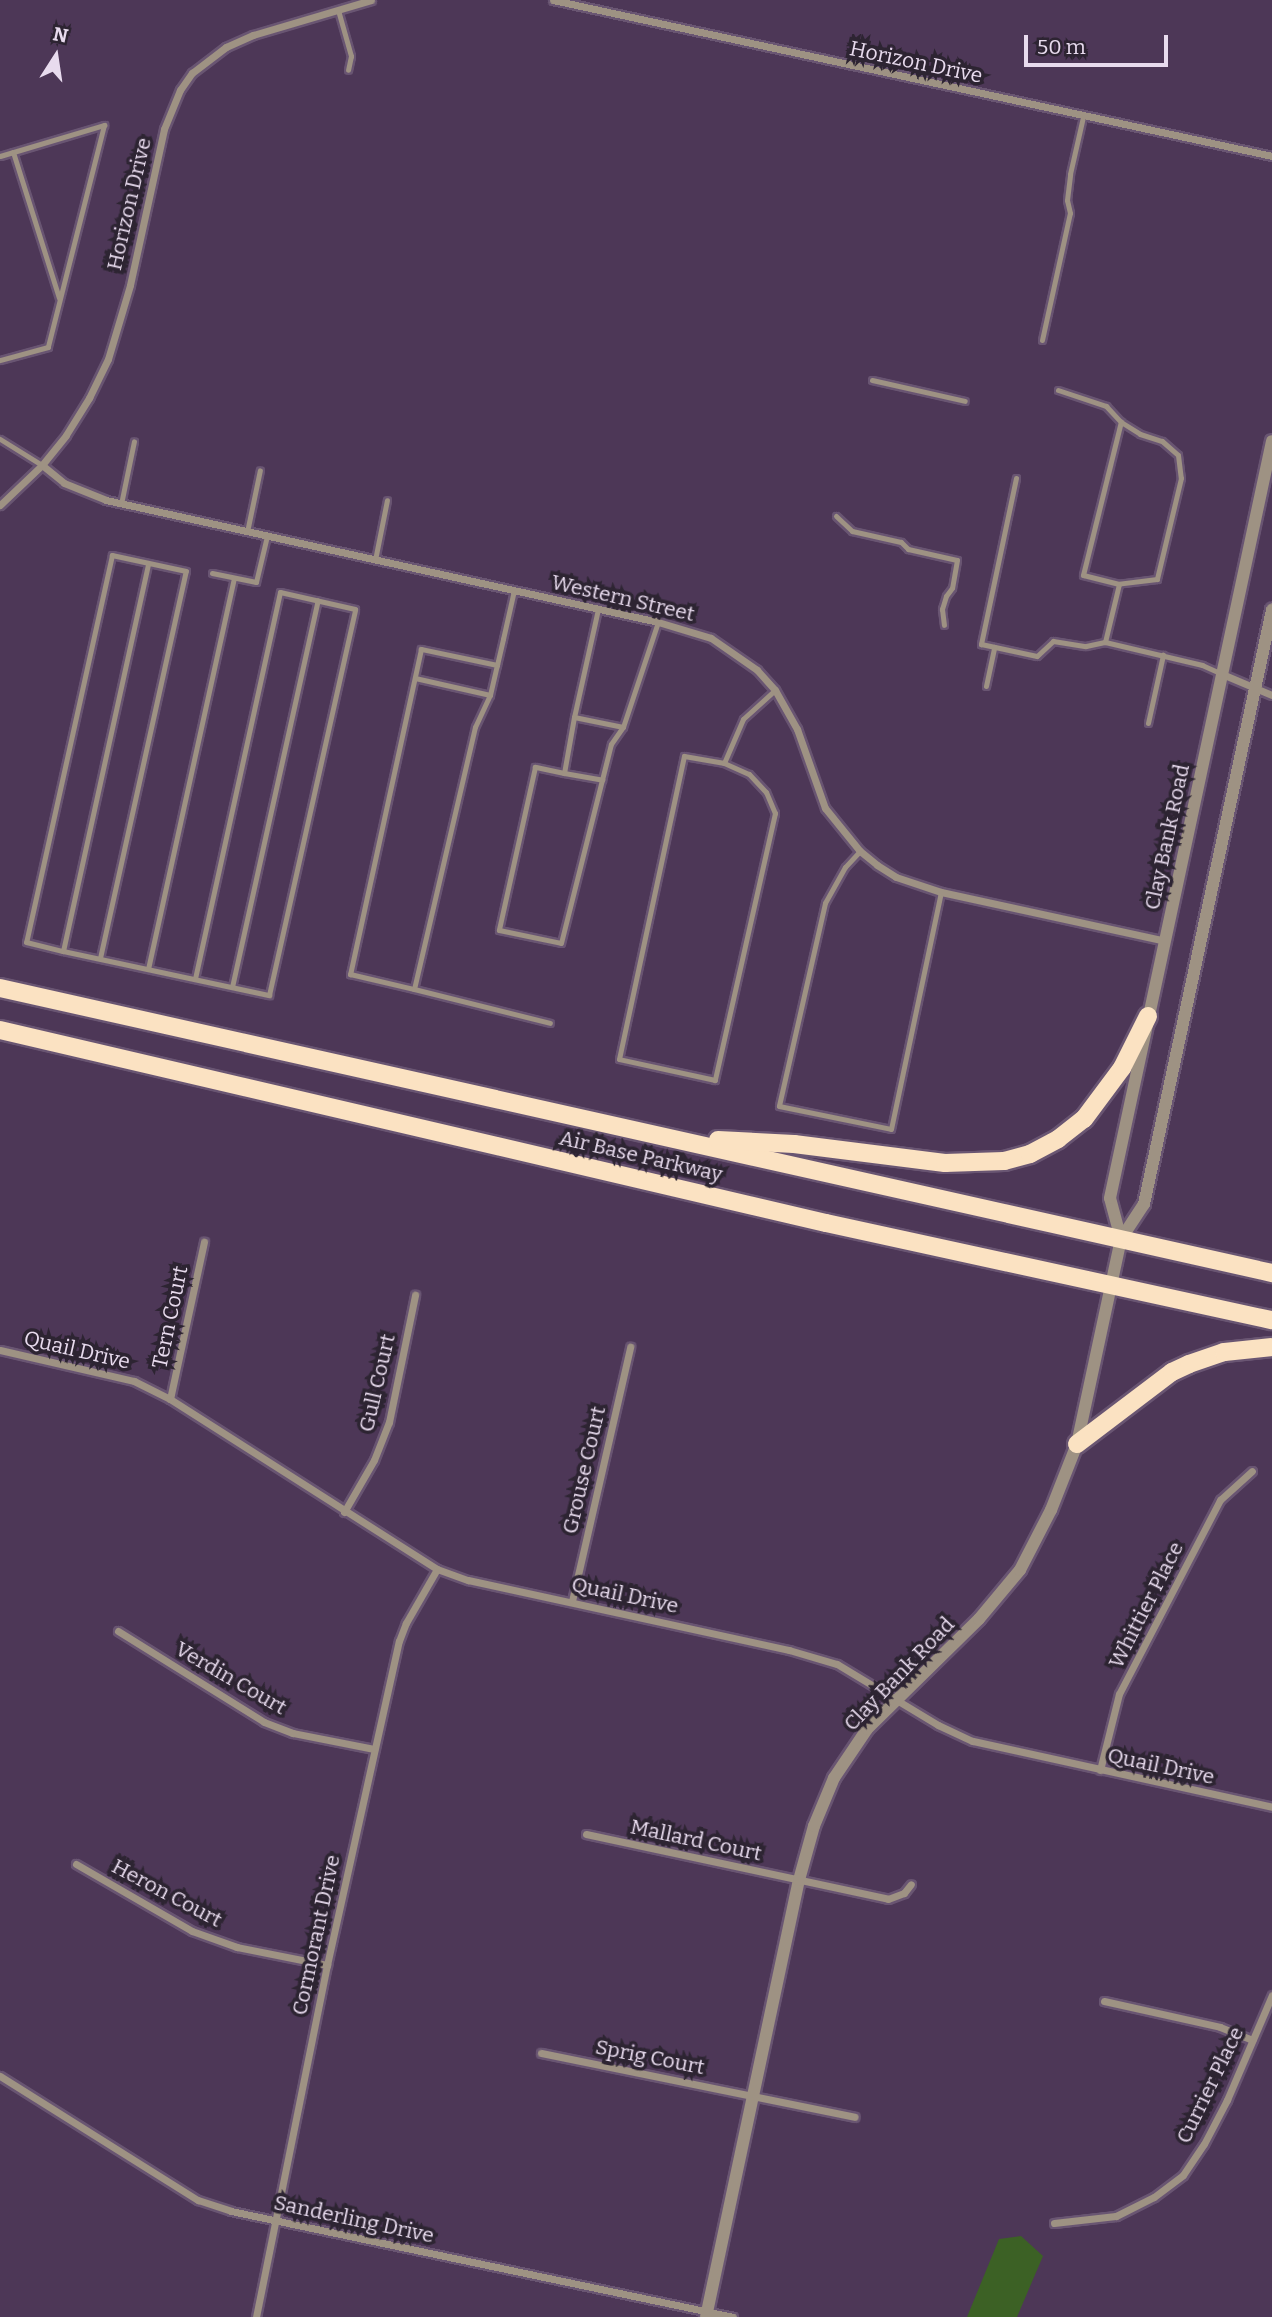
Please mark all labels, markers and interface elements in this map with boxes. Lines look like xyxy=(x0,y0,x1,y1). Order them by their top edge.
north arrow xyxy=(21,21,91,91)
scale bar xyxy=(1027,21,1170,65)
text: N xyxy=(51,22,70,48)
text: 50 m xyxy=(1037,34,1086,60)
street label: Horizon Drive xyxy=(847,36,985,88)
street label: Horizon Drive xyxy=(102,135,156,273)
street label: Western Street xyxy=(549,569,697,627)
street label: Clay Bank Road xyxy=(1139,762,1195,912)
street label: Air Base Parkway xyxy=(557,1125,725,1187)
street label: Tern Court xyxy=(147,1263,193,1371)
street label: Quail Drive xyxy=(21,1326,133,1374)
street label: Gull Court xyxy=(354,1332,400,1434)
street label: Grouse Court xyxy=(557,1404,611,1536)
street label: Whittier Place xyxy=(1103,1538,1189,1672)
street label: Quail Drive xyxy=(569,1571,681,1619)
street label: Clay Bank Road xyxy=(838,1612,960,1736)
street label: Verdin Court xyxy=(171,1636,291,1720)
street label: Quail Drive xyxy=(1105,1742,1217,1790)
street label: Mallard Court xyxy=(628,1814,764,1866)
street label: Heron Court xyxy=(108,1853,226,1933)
street label: Cormorant Drive xyxy=(287,1853,345,2017)
street label: Currier Place xyxy=(1171,2023,1249,2147)
street label: Sprig Court xyxy=(593,2034,707,2080)
street label: Sanderling Drive xyxy=(272,2190,436,2248)

